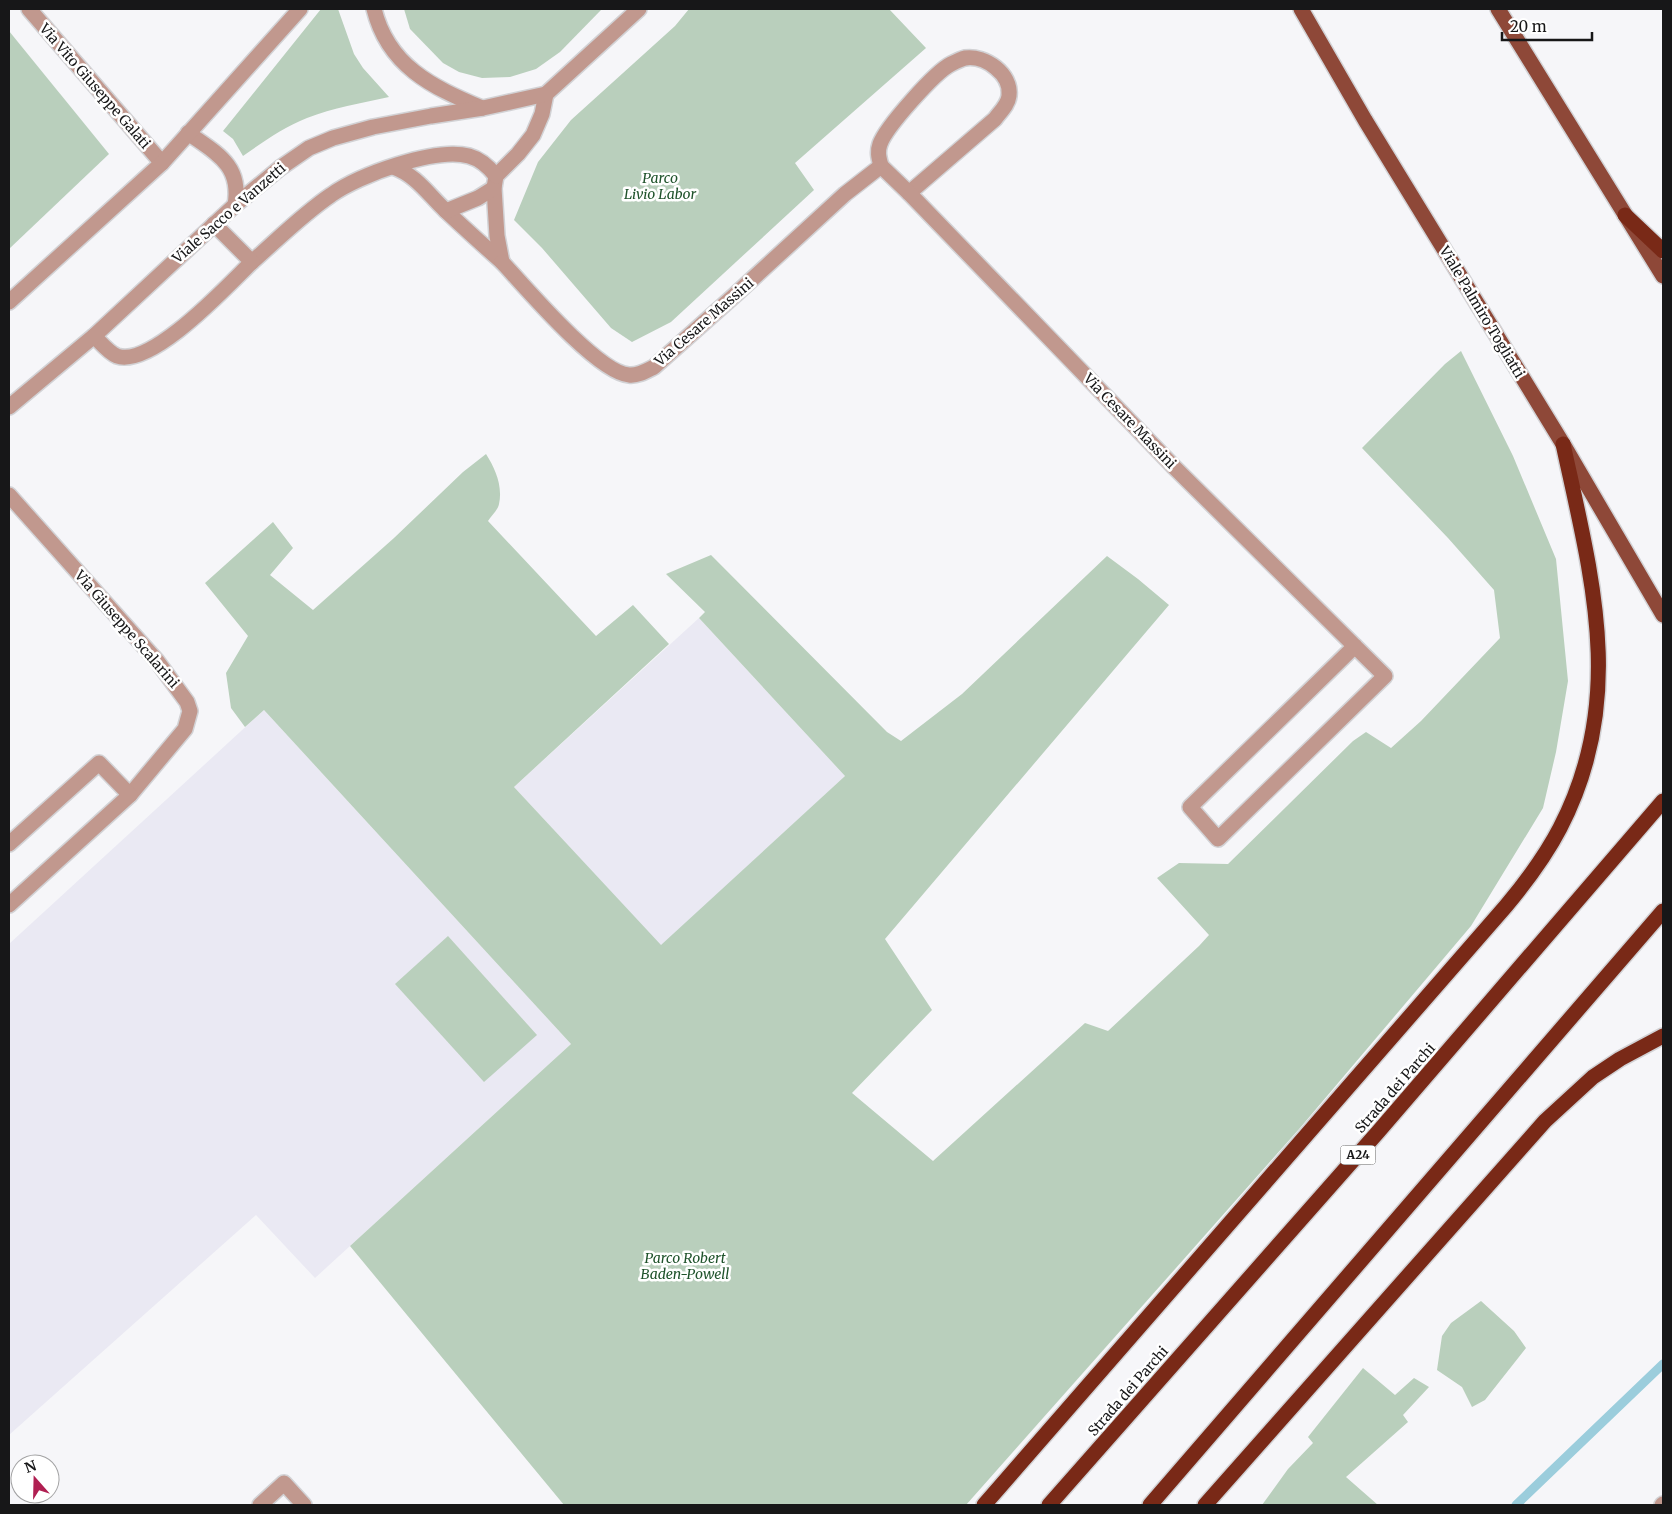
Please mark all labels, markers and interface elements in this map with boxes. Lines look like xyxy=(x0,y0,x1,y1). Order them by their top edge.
scale bar xyxy=(1502,10,1592,42)
text: 20 m xyxy=(1510,17,1547,36)
street label: Via Vito Giuseppe Galati xyxy=(35,19,155,153)
street label: Viale Sacco e Vanzetti xyxy=(168,159,290,268)
park label: Parco Livio Labor xyxy=(624,169,696,203)
street label: Viale Palmiro Togliatti xyxy=(1435,242,1529,382)
street label: Via Cesare Massini xyxy=(650,274,758,371)
street label: Via Cesare Massini xyxy=(1079,369,1180,473)
street label: Via Giuseppe Scalarini xyxy=(70,566,183,692)
street label: Strada dei Parchi xyxy=(1351,1039,1439,1137)
road number: A24 xyxy=(1340,1146,1376,1164)
park label: Parco Robert Baden-Powell xyxy=(641,1249,729,1283)
street label: Strada dei Parchi xyxy=(1084,1342,1172,1440)
north arrow xyxy=(10,1454,60,1504)
text: N xyxy=(22,1456,39,1477)

